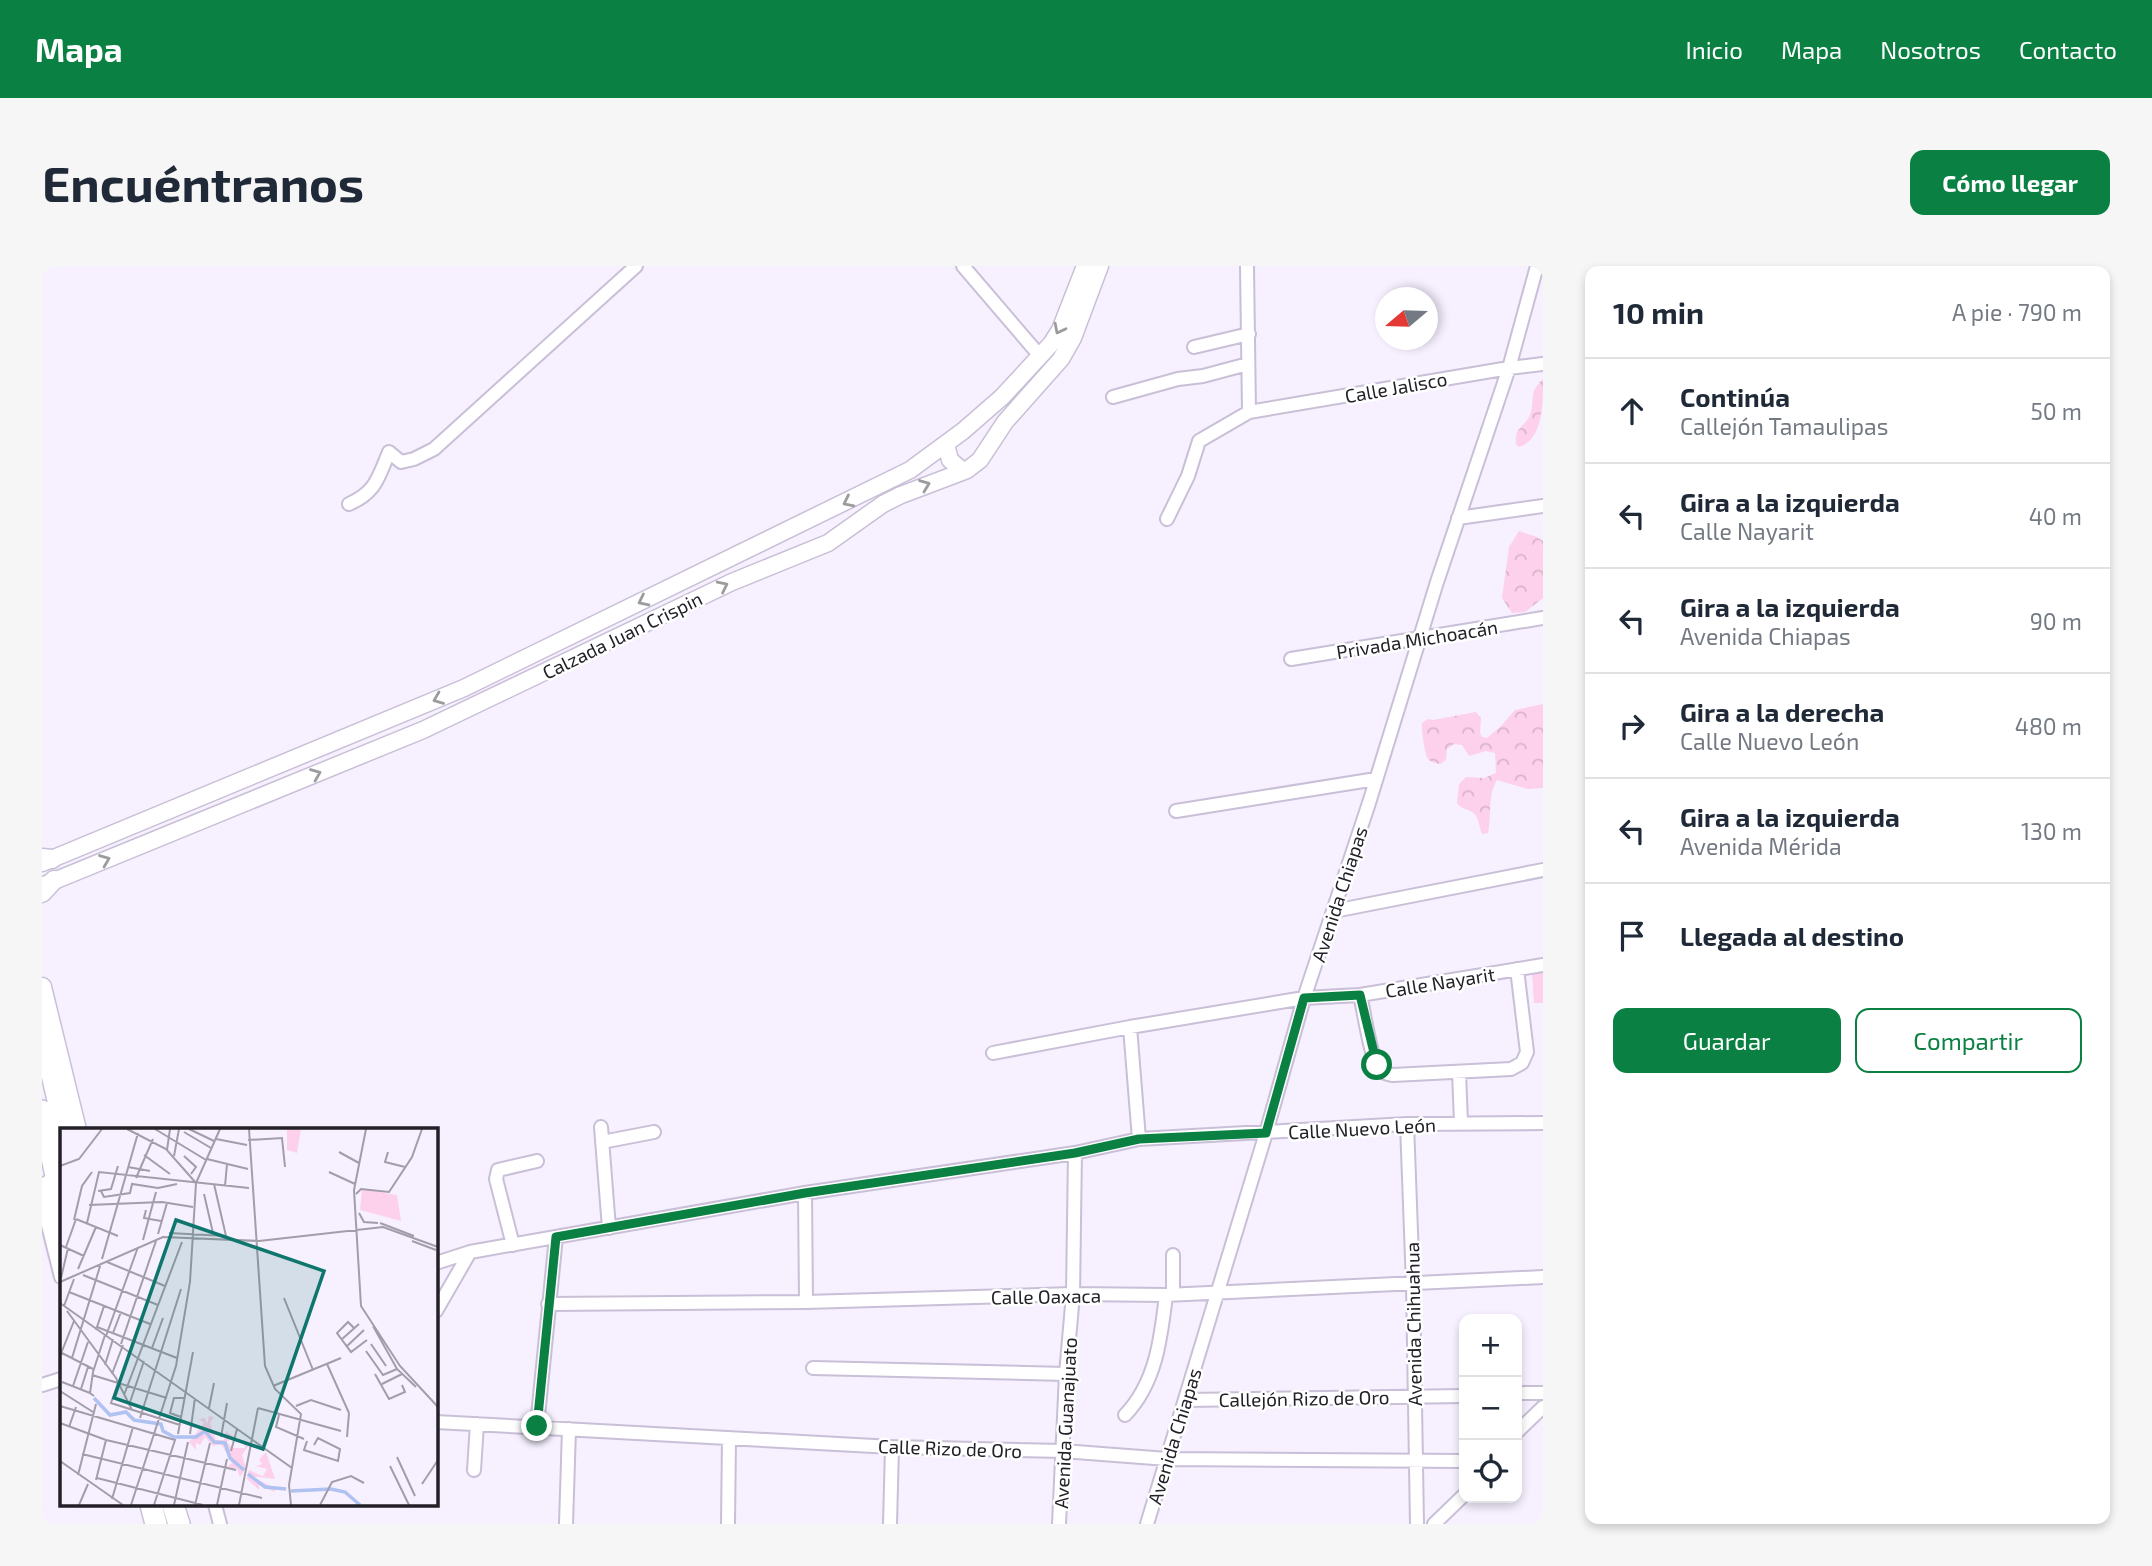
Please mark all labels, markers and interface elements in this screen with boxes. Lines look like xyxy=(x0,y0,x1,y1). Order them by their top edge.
text: Mapa xyxy=(35,29,123,69)
text: Inicio xyxy=(1685,35,1743,64)
text: Mapa xyxy=(1781,35,1842,64)
text: Nosotros xyxy=(1880,35,1981,64)
text: Contacto xyxy=(2019,35,2117,64)
button: Cómo llegar xyxy=(1910,150,2110,215)
text: Encuéntranos xyxy=(42,153,364,212)
north arrow xyxy=(1375,287,1438,350)
text: 10 min xyxy=(1613,294,1704,330)
text: A pie · 790 m xyxy=(1952,298,2082,326)
one-way arrow xyxy=(1054,322,1068,334)
street label: Calle Jalisco xyxy=(1343,367,1449,407)
text: Continúa xyxy=(1680,381,1790,412)
icon: ahead xyxy=(1613,392,1651,430)
text: 50 m xyxy=(2031,397,2082,425)
text: Callejón Tamaulipas xyxy=(1680,412,1888,440)
one-way arrow xyxy=(918,479,931,493)
text: Gira a la izquierda xyxy=(1680,486,1900,517)
one-way arrow xyxy=(843,493,855,507)
icon: left xyxy=(1613,497,1651,535)
text: 40 m xyxy=(2029,502,2082,530)
text: Calle Nayarit xyxy=(1680,517,1814,545)
one-way arrow xyxy=(716,581,728,595)
street label: Calzada Juan Crispin xyxy=(538,586,706,684)
text: Gira a la izquierda xyxy=(1680,591,1900,622)
one-way arrow xyxy=(638,593,650,607)
icon: left xyxy=(1613,602,1651,640)
text: 90 m xyxy=(2030,607,2082,635)
street label: Privada Michoacán xyxy=(1335,615,1499,663)
text: Avenida Chiapas xyxy=(1680,622,1851,650)
one-way arrow xyxy=(433,691,445,705)
text: Gira a la derecha xyxy=(1680,696,1884,727)
icon: right xyxy=(1613,707,1651,745)
text: 480 m xyxy=(2015,712,2082,740)
text: Calle Nuevo León xyxy=(1680,727,1859,755)
one-way arrow xyxy=(309,768,321,782)
text: Gira a la izquierda xyxy=(1680,801,1900,832)
icon: left xyxy=(1613,812,1651,850)
text: 130 m xyxy=(2021,817,2082,845)
street label: Avenida Chiapas xyxy=(1306,823,1372,965)
text: Avenida Mérida xyxy=(1680,832,1842,860)
one-way arrow xyxy=(99,854,111,868)
icon: arrive xyxy=(1613,917,1651,955)
text: Llegada al destino xyxy=(1680,920,1904,951)
street label: Calle Nayarit xyxy=(1383,962,1497,1002)
button: Guardar xyxy=(1613,1008,1841,1073)
button: Compartir xyxy=(1855,1008,2082,1073)
route start xyxy=(1361,1049,1392,1080)
street label: Calle Nuevo León xyxy=(1287,1113,1437,1143)
inset map xyxy=(60,1128,438,1506)
street label: Avenida Chihuahua xyxy=(1400,1242,1426,1406)
street label: Calle Oaxaca xyxy=(991,1284,1101,1308)
map controls xyxy=(1459,1314,1522,1503)
button: + xyxy=(1459,1314,1522,1377)
street label: Avenida Guanajuato xyxy=(1049,1337,1081,1509)
street label: Avenida Chiapas xyxy=(1142,1365,1206,1507)
button: − xyxy=(1459,1377,1522,1440)
street label: Callejón Rizo de Oro xyxy=(1218,1385,1390,1411)
route end xyxy=(521,1410,552,1441)
street label: Calle Rizo de Oro xyxy=(877,1434,1023,1462)
button: locate xyxy=(1459,1440,1522,1503)

